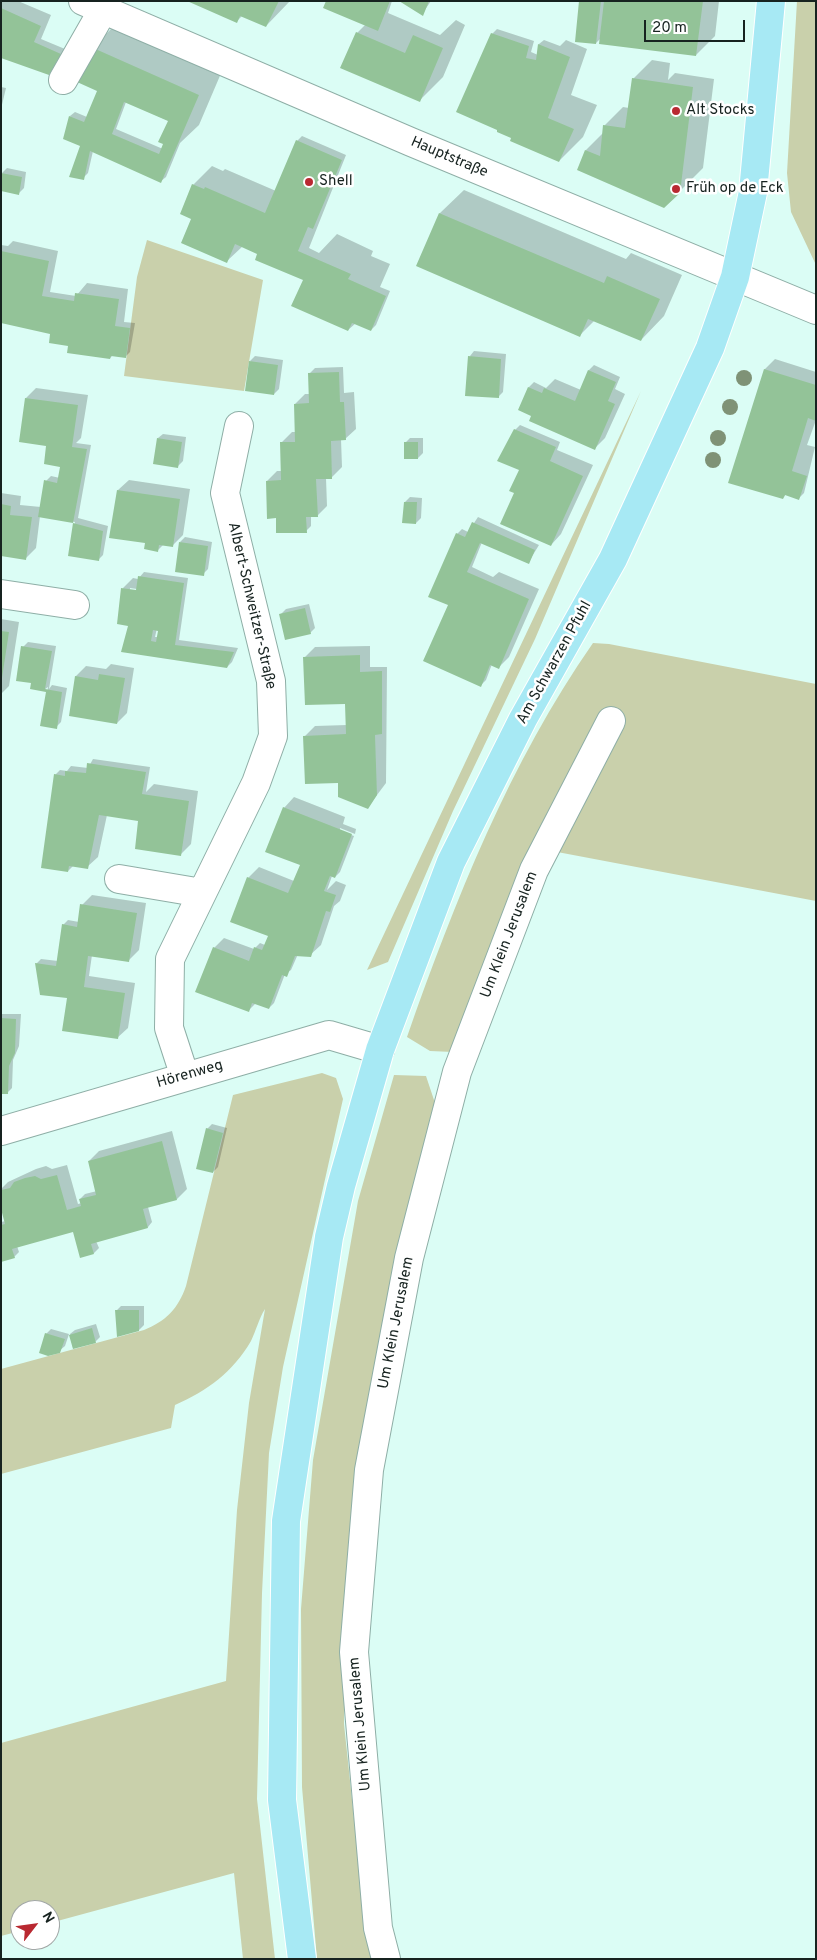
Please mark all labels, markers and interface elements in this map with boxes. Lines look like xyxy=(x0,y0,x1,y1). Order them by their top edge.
scale bar xyxy=(647,10,748,42)
text: 20 m xyxy=(652,19,687,38)
place label: Alt Stocks xyxy=(686,102,754,120)
marker: Alt Stocks xyxy=(670,105,682,117)
street label: Hauptstraße xyxy=(408,134,490,182)
place label: Shell xyxy=(319,173,353,191)
marker: Shell xyxy=(303,176,315,188)
place label: Früh op de Eck xyxy=(686,180,784,198)
marker: Früh op de Eck xyxy=(670,183,682,195)
street label: Albert-Schweitzer-Straße xyxy=(223,521,279,691)
street label: Am Schwarzen Pfuhl xyxy=(514,598,596,728)
street label: Um Klein Jerusalem xyxy=(478,869,542,1001)
street label: Hörenweg xyxy=(155,1057,225,1093)
street label: Um Klein Jerusalem xyxy=(375,1255,419,1391)
street label: Um Klein Jerusalem xyxy=(346,1656,376,1792)
north arrow xyxy=(10,1900,60,1950)
text: N xyxy=(38,1909,57,1926)

